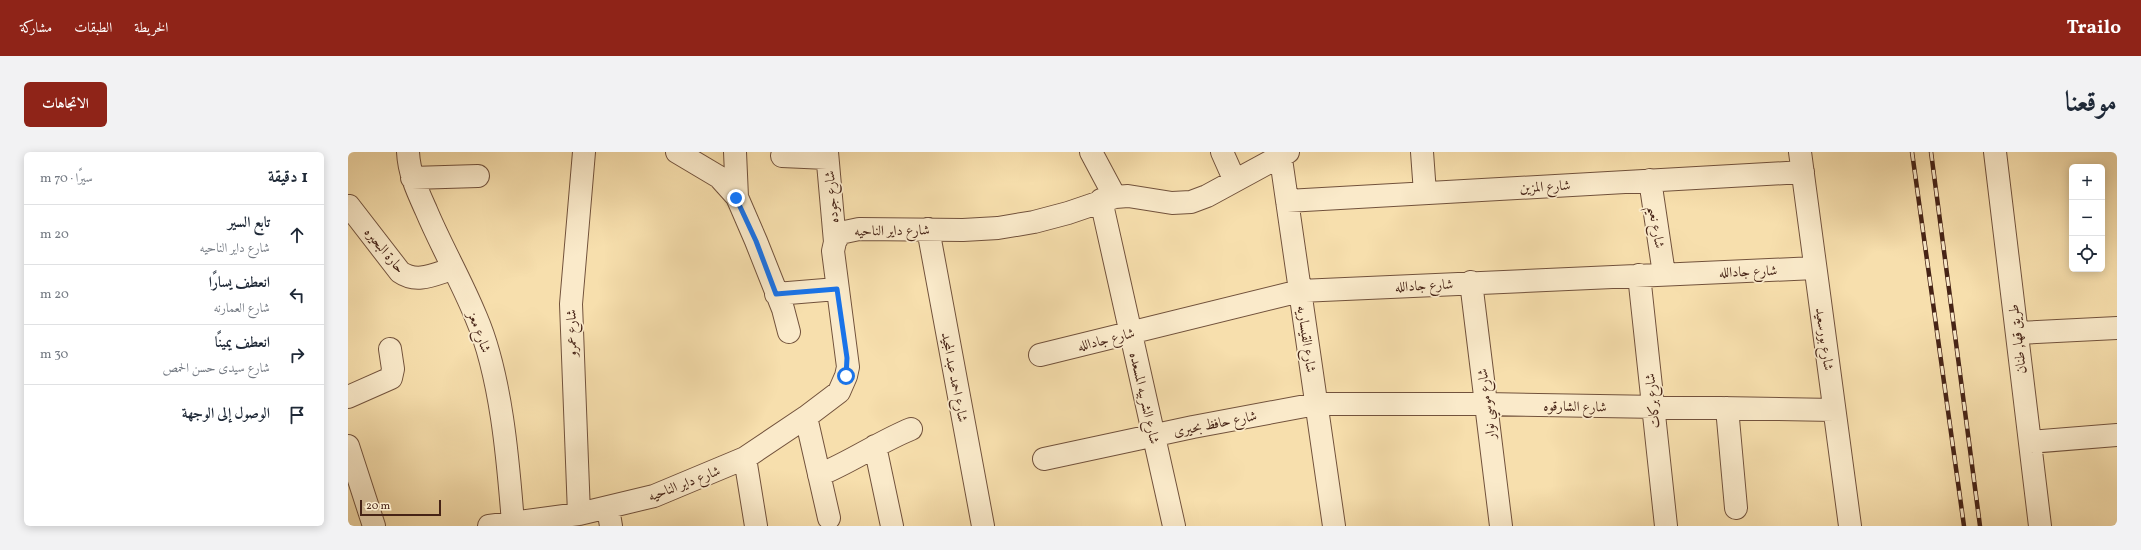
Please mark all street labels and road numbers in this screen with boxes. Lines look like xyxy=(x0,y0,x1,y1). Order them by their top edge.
street label: شارع جوده xyxy=(821,170,845,224)
street label: شارع المزين xyxy=(1519,177,1571,199)
street label: شارع نعيم xyxy=(1640,205,1668,250)
street label: شارع داير الناحيه xyxy=(854,221,930,243)
street label: حارة البحيره xyxy=(359,224,409,278)
street label: شارع جادالله xyxy=(1719,262,1778,284)
street label: شارع جادالله xyxy=(1394,275,1454,299)
street label: طريق قها, طنان xyxy=(2005,303,2032,375)
street label: شارع القيساريه xyxy=(1290,304,1320,374)
street label: شارع معز xyxy=(461,307,495,356)
street label: شارع بورسعيد xyxy=(1809,307,1837,372)
street label: شارع عمرو xyxy=(563,309,583,359)
street label: شارع جادالله xyxy=(1076,324,1137,358)
street label: شارع احمد عبد المجيد xyxy=(935,331,972,424)
street label: شارع الشربيه المسعده xyxy=(1123,351,1163,446)
street label: شارع موسي نوار xyxy=(1474,367,1504,442)
street label: شارع بركات xyxy=(1641,372,1667,429)
street label: شارع الشارقوه xyxy=(1543,397,1607,419)
street label: شارع حافظ بحيرى xyxy=(1172,407,1259,443)
street label: شارع داير الناحيه xyxy=(646,462,724,508)

